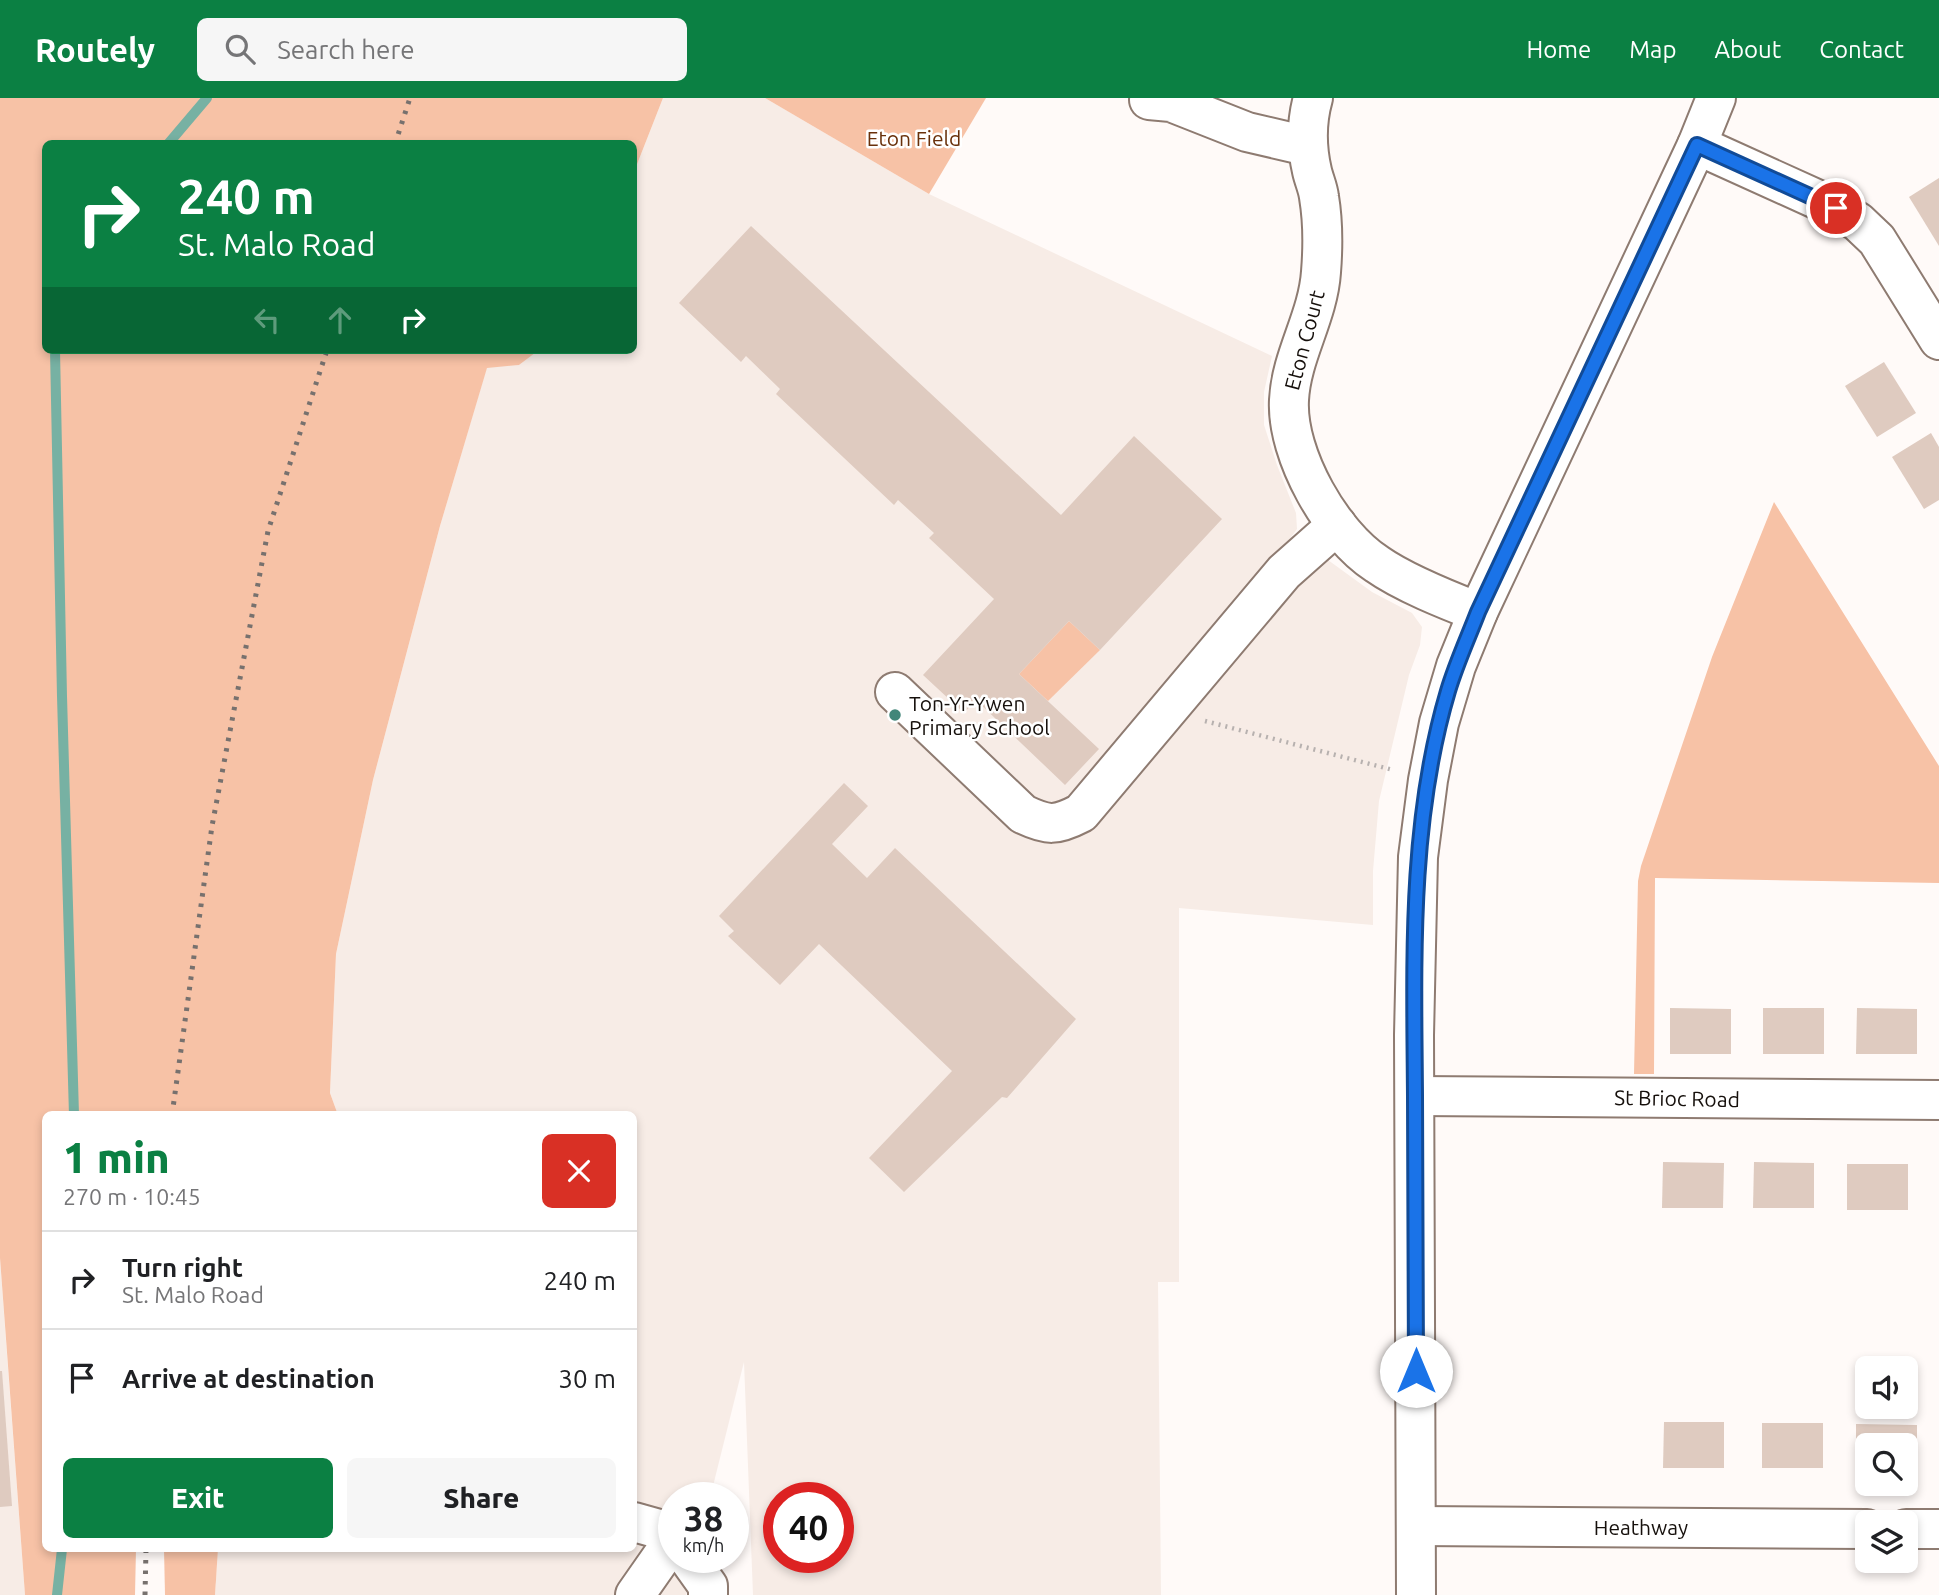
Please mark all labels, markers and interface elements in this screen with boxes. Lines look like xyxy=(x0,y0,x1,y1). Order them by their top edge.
search box xyxy=(197,18,687,81)
icon: search xyxy=(221,30,259,68)
text: Routely xyxy=(35,31,155,68)
text: Search here xyxy=(277,35,415,64)
text: Home xyxy=(1526,36,1591,63)
text: Map xyxy=(1629,36,1676,63)
text: About xyxy=(1714,36,1781,63)
text: Contact xyxy=(1819,36,1904,63)
park label: Eton Field xyxy=(867,126,961,150)
icon: right xyxy=(63,168,154,259)
text: 240 m xyxy=(178,168,315,223)
pin xyxy=(1806,178,1866,238)
icon: arrive xyxy=(1817,189,1855,227)
text: St. Malo Road xyxy=(178,226,375,262)
street label: Eton Court xyxy=(1279,287,1329,393)
icon: left xyxy=(248,301,286,339)
icon: ahead xyxy=(321,301,359,339)
icon: right xyxy=(394,301,432,339)
place label: Ton-Yr-Ywen Primary School xyxy=(909,691,1050,739)
marker: Ton-Yr-Ywen Primary School xyxy=(887,707,903,723)
street label: St Brioc Road xyxy=(1614,1085,1740,1111)
text: 1 min xyxy=(63,1134,170,1181)
button: close xyxy=(542,1134,616,1208)
text: 270 m · 10:45 xyxy=(63,1184,201,1209)
text: Turn right xyxy=(122,1253,243,1282)
icon: right xyxy=(63,1261,101,1299)
text: 240 m xyxy=(544,1266,616,1295)
text: St. Malo Road xyxy=(122,1282,264,1307)
position arrow xyxy=(1379,1334,1453,1408)
map controls xyxy=(1855,1356,1918,1573)
button: sound xyxy=(1855,1356,1918,1419)
icon: arrive xyxy=(63,1359,101,1397)
text: Arrive at destination xyxy=(122,1364,375,1393)
text: 30 m xyxy=(558,1364,616,1393)
button: search xyxy=(1855,1433,1918,1496)
button: Exit xyxy=(63,1458,333,1538)
button: Share xyxy=(347,1458,616,1538)
speed limit sign: 40 xyxy=(763,1482,854,1573)
text: 38 xyxy=(684,1498,723,1538)
button: layers xyxy=(1855,1510,1918,1573)
street label: Heathway xyxy=(1594,1515,1688,1539)
text: km/h xyxy=(683,1535,724,1555)

